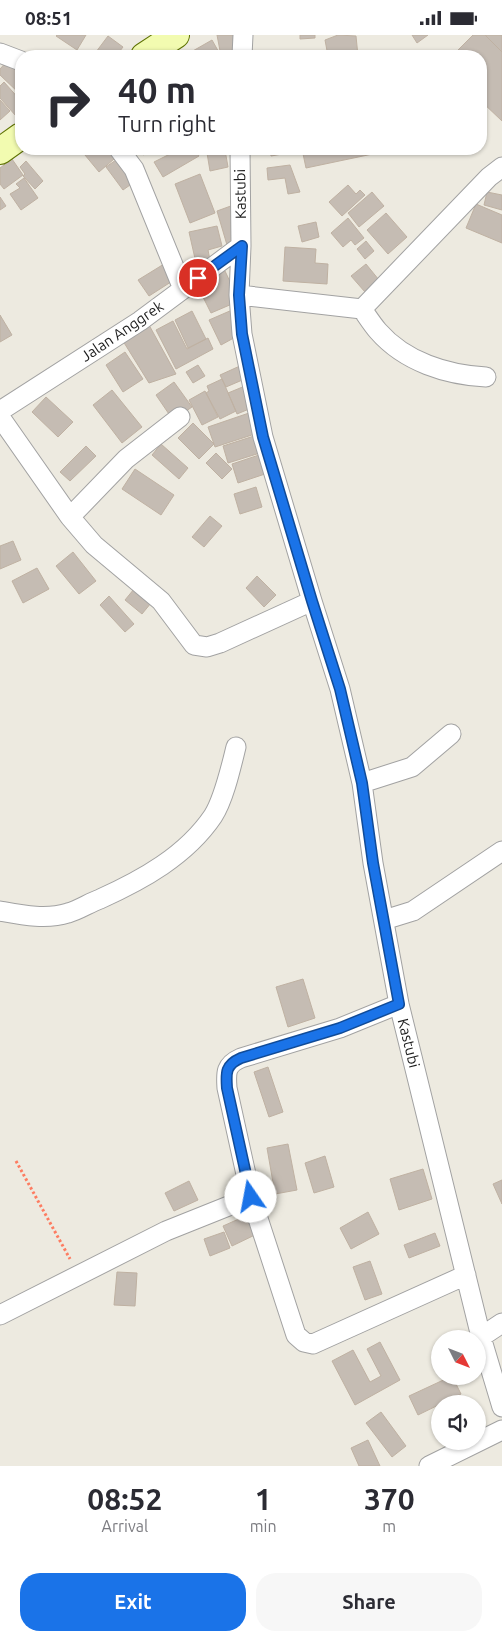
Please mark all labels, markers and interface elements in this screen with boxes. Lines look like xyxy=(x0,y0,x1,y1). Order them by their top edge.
text: 08:51 xyxy=(25,7,73,29)
icon: right xyxy=(35,70,100,135)
text: 40 m xyxy=(118,70,196,110)
text: Turn right xyxy=(118,111,216,136)
street label: Kastubi xyxy=(231,169,249,219)
pin xyxy=(177,257,219,299)
icon: arrive xyxy=(184,264,212,292)
street label: Jalan Anggrek xyxy=(78,297,167,365)
street label: Kastubi xyxy=(395,1017,423,1069)
position arrow xyxy=(224,1170,276,1222)
north arrow xyxy=(431,1330,486,1385)
map controls xyxy=(431,1330,486,1450)
button: sound xyxy=(431,1395,486,1450)
text: 08:52 xyxy=(87,1482,162,1516)
text: 1 xyxy=(255,1482,272,1516)
text: 370 xyxy=(364,1482,415,1516)
text: Arrival xyxy=(102,1517,148,1535)
text: min xyxy=(250,1517,277,1535)
text: m xyxy=(382,1517,396,1535)
button: Exit xyxy=(20,1573,246,1631)
button: Share xyxy=(256,1573,482,1631)

